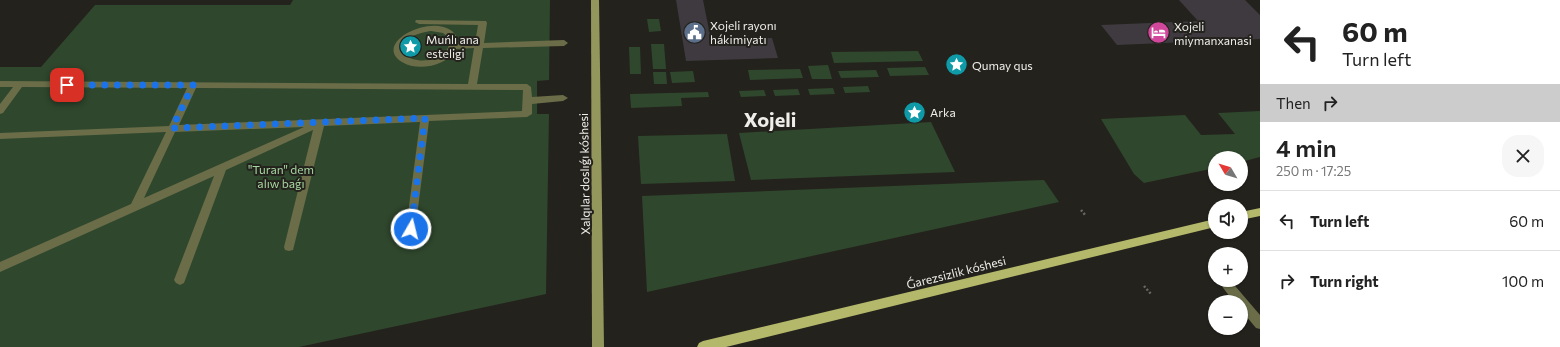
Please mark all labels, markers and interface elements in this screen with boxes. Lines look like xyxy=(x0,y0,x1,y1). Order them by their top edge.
text: 60 m xyxy=(1342,14,1408,48)
icon: left xyxy=(1276,16,1328,68)
place label: Xojeli rayonı hákimiyatı xyxy=(710,18,777,46)
public building icon: Xojeli rayonı hákimiyatı xyxy=(682,19,708,45)
place label: Xojeli miymanxanasi xyxy=(1174,19,1252,47)
hotel icon: Xojeli miymanxanasi xyxy=(1145,20,1171,46)
place label: Muńlı ana esteligi xyxy=(426,32,479,60)
place icon: Muńlı ana esteligi xyxy=(397,33,423,59)
text: Turn left xyxy=(1342,48,1411,70)
place icon: Qumay qus xyxy=(943,52,969,78)
place label: Qumay qus xyxy=(972,58,1033,72)
pin xyxy=(50,68,84,102)
icon: arrive xyxy=(56,74,78,96)
icon: right xyxy=(1319,92,1341,114)
text: Then xyxy=(1276,94,1311,112)
place icon: Arka xyxy=(901,99,927,125)
place label: Arka xyxy=(930,105,956,119)
district label: Xojeli xyxy=(744,107,796,131)
street label: Xalqılar doslıǵı kóshesi xyxy=(576,113,592,235)
text: 4 min xyxy=(1276,133,1337,162)
button: close xyxy=(1502,135,1544,177)
north arrow xyxy=(1208,151,1248,191)
map controls xyxy=(1208,151,1248,335)
park label: "Turan" dem alıw baǵı xyxy=(248,162,314,190)
text: 250 m · 17:25 xyxy=(1276,163,1351,179)
button: sound xyxy=(1208,199,1248,239)
position arrow xyxy=(390,208,432,250)
icon: left xyxy=(1276,210,1298,232)
text: Turn left xyxy=(1310,212,1369,230)
text: 60 m xyxy=(1509,212,1544,230)
button: + xyxy=(1208,247,1248,287)
street label: Ǵarezsizlik kóshesi xyxy=(905,253,1007,291)
icon: right xyxy=(1276,270,1298,292)
text: Turn right xyxy=(1310,272,1379,290)
text: 100 m xyxy=(1502,272,1544,290)
button: − xyxy=(1208,295,1248,335)

